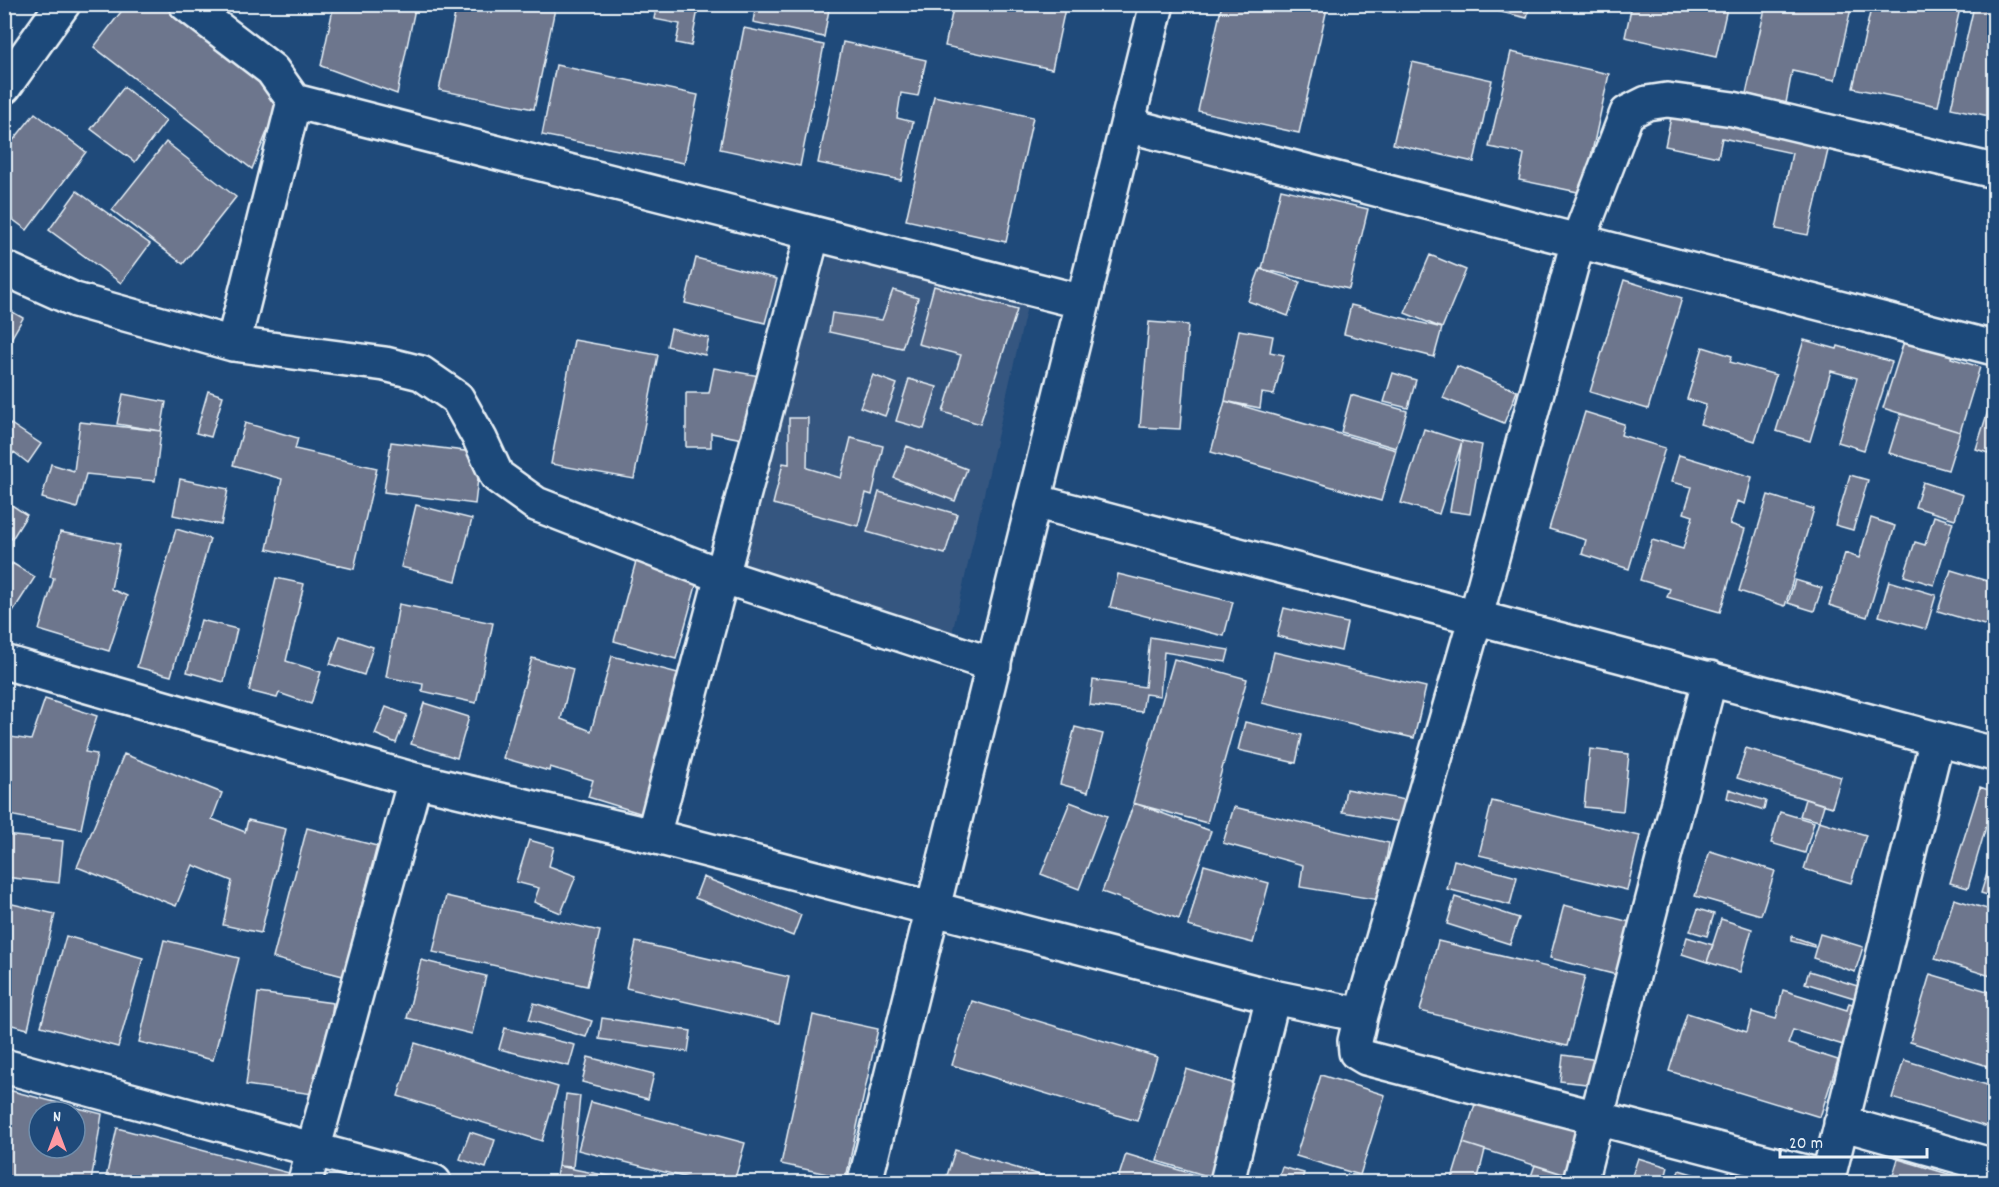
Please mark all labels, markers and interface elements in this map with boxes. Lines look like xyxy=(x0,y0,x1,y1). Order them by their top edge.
north arrow xyxy=(27,1100,87,1160)
text: N xyxy=(53,1106,61,1129)
scale bar xyxy=(1780,1121,1927,1159)
text: 20 m xyxy=(1789,1132,1823,1157)

